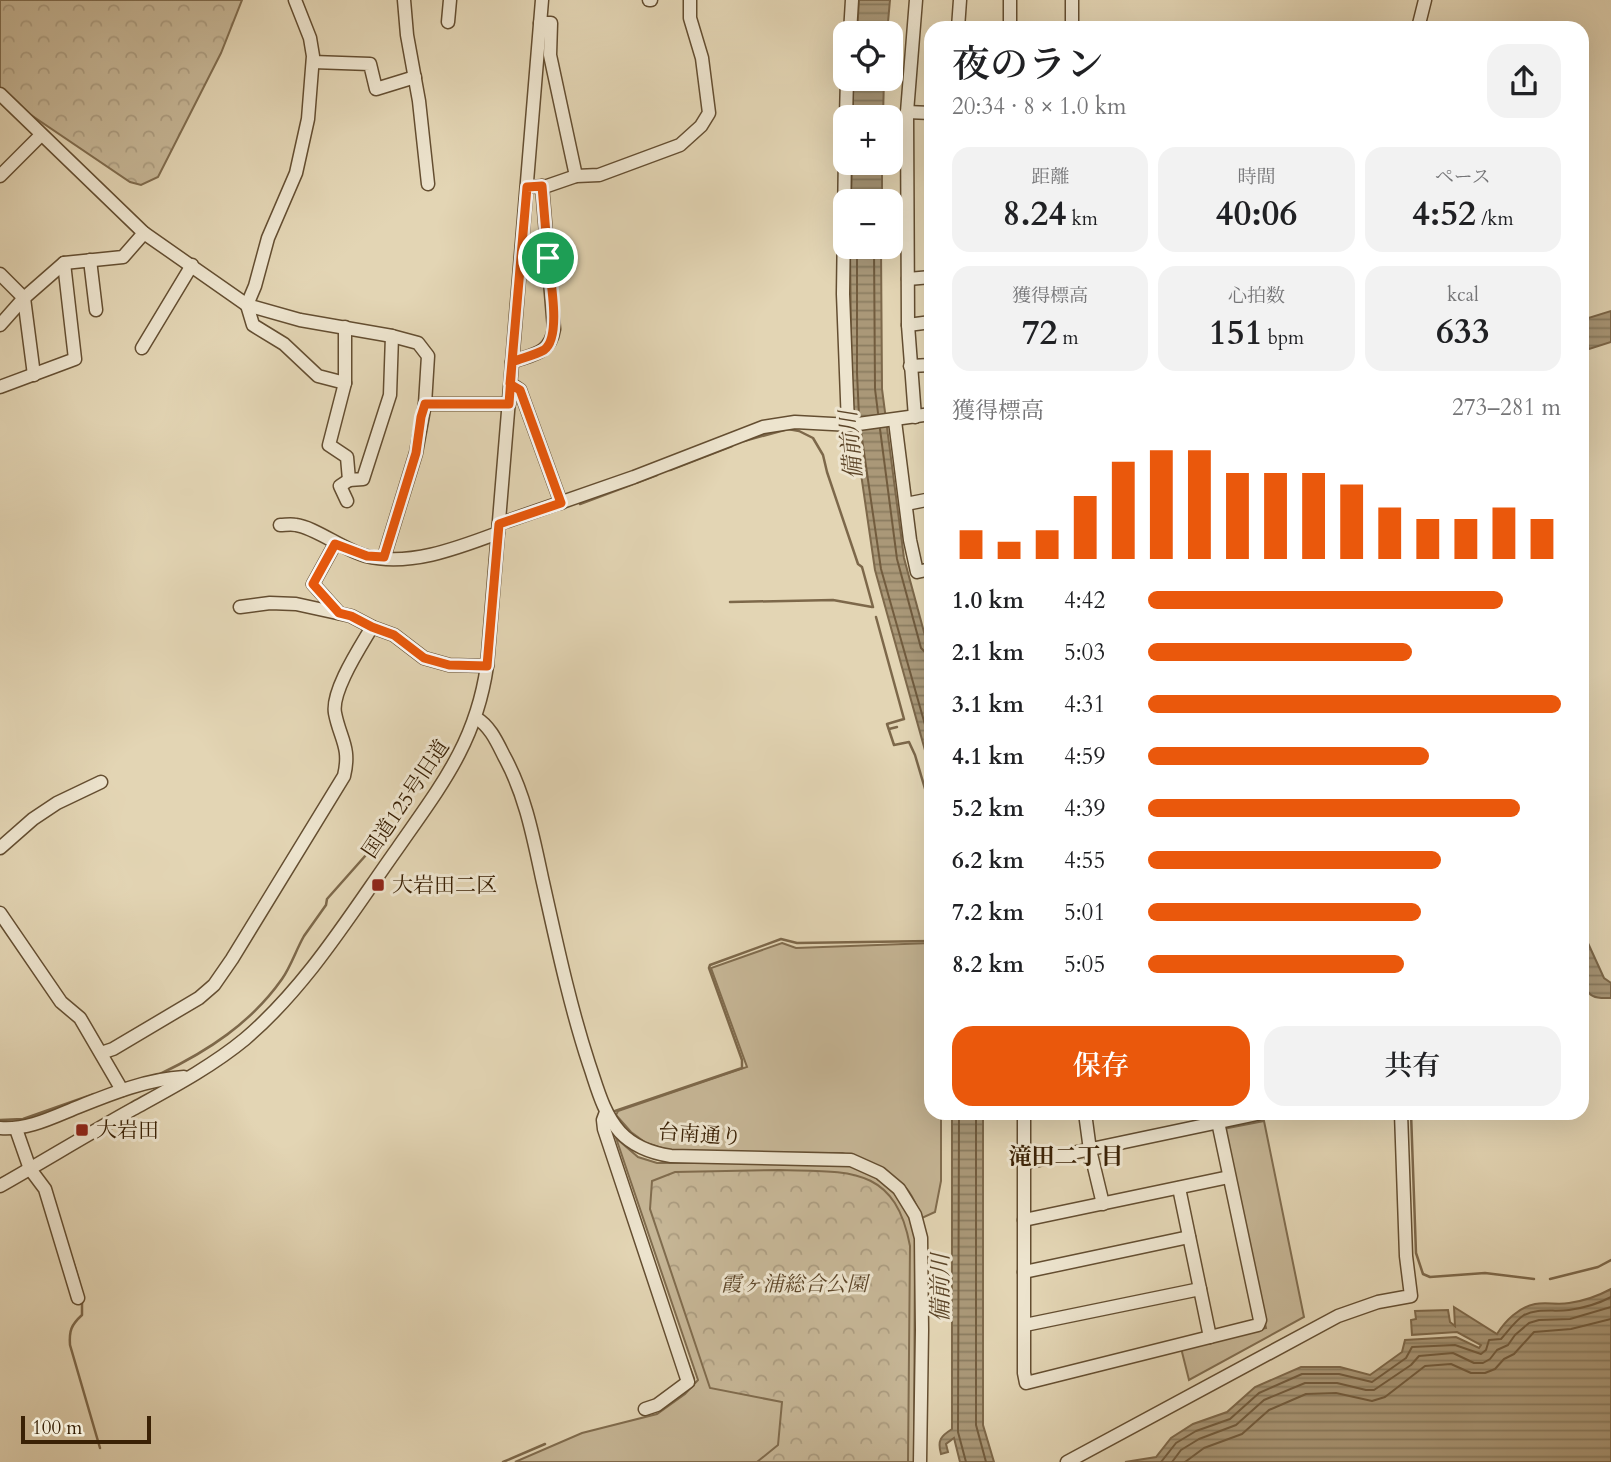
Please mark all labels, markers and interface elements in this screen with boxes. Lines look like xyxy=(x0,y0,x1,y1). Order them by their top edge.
map controls xyxy=(833,21,903,259)
button: locate xyxy=(833,21,903,91)
text: 夜のラン xyxy=(952,39,1104,91)
button: share xyxy=(1487,44,1561,118)
text: 20:34 · 8 × 1.0 km xyxy=(952,91,1126,122)
button: + xyxy=(833,105,903,175)
text: 距離 xyxy=(1031,164,1069,190)
text: 時間 xyxy=(1237,164,1276,190)
text: ペース xyxy=(1435,164,1491,190)
button: − xyxy=(833,189,903,259)
text: 8.24 xyxy=(1003,190,1066,238)
text: 40:06 xyxy=(1216,190,1297,238)
text: 4:52 xyxy=(1412,190,1476,238)
text: km xyxy=(1066,206,1098,232)
text: /km xyxy=(1476,206,1514,232)
pin xyxy=(518,228,578,288)
icon: arrive xyxy=(529,239,567,277)
text: kcal xyxy=(1447,282,1479,308)
text: 獲得標高 xyxy=(1012,283,1088,309)
text: 心拍数 xyxy=(1228,283,1285,309)
text: 633 xyxy=(1436,308,1490,356)
text: 72 xyxy=(1022,309,1058,357)
text: 151 xyxy=(1209,309,1263,357)
text: m xyxy=(1058,325,1079,351)
text: bpm xyxy=(1263,325,1304,351)
text: 273–281 m xyxy=(1452,392,1561,423)
text: 獲得標高 xyxy=(952,395,1044,426)
water label: 備前川 xyxy=(832,406,869,481)
text: 1.0 km xyxy=(952,585,1024,616)
text: 4:42 xyxy=(1064,585,1105,616)
text: 2.1 km xyxy=(952,637,1024,668)
text: 5:03 xyxy=(1064,637,1105,668)
text: 3.1 km xyxy=(952,689,1024,720)
text: 4:31 xyxy=(1064,689,1105,720)
street label: 国道125号旧道 xyxy=(356,734,456,864)
text: 4.1 km xyxy=(952,741,1024,772)
text: 4:59 xyxy=(1064,741,1105,772)
text: 5.2 km xyxy=(952,793,1024,824)
text: 4:39 xyxy=(1064,793,1105,824)
text: 6.2 km xyxy=(952,845,1024,876)
text: 4:55 xyxy=(1064,845,1105,876)
place label: 大岩田二区 xyxy=(392,871,497,900)
marker: 大岩田二区 xyxy=(370,877,386,893)
text: 7.2 km xyxy=(952,897,1024,928)
text: 5:01 xyxy=(1064,897,1105,928)
text: 8.2 km xyxy=(952,949,1024,980)
text: 5:05 xyxy=(1064,949,1105,980)
button: 保存 xyxy=(952,1026,1250,1106)
button: 共有 xyxy=(1264,1026,1561,1106)
place label: 大岩田 xyxy=(96,1116,159,1145)
street label: 台南通り xyxy=(657,1118,743,1152)
marker: 大岩田 xyxy=(74,1122,90,1138)
district label: 滝田二丁目 xyxy=(1009,1141,1124,1172)
water label: 備前川 xyxy=(925,1251,956,1323)
park label: 霞ヶ浦総合公園 xyxy=(721,1270,870,1299)
scale bar xyxy=(21,1413,150,1445)
text: 100 m xyxy=(32,1415,82,1441)

